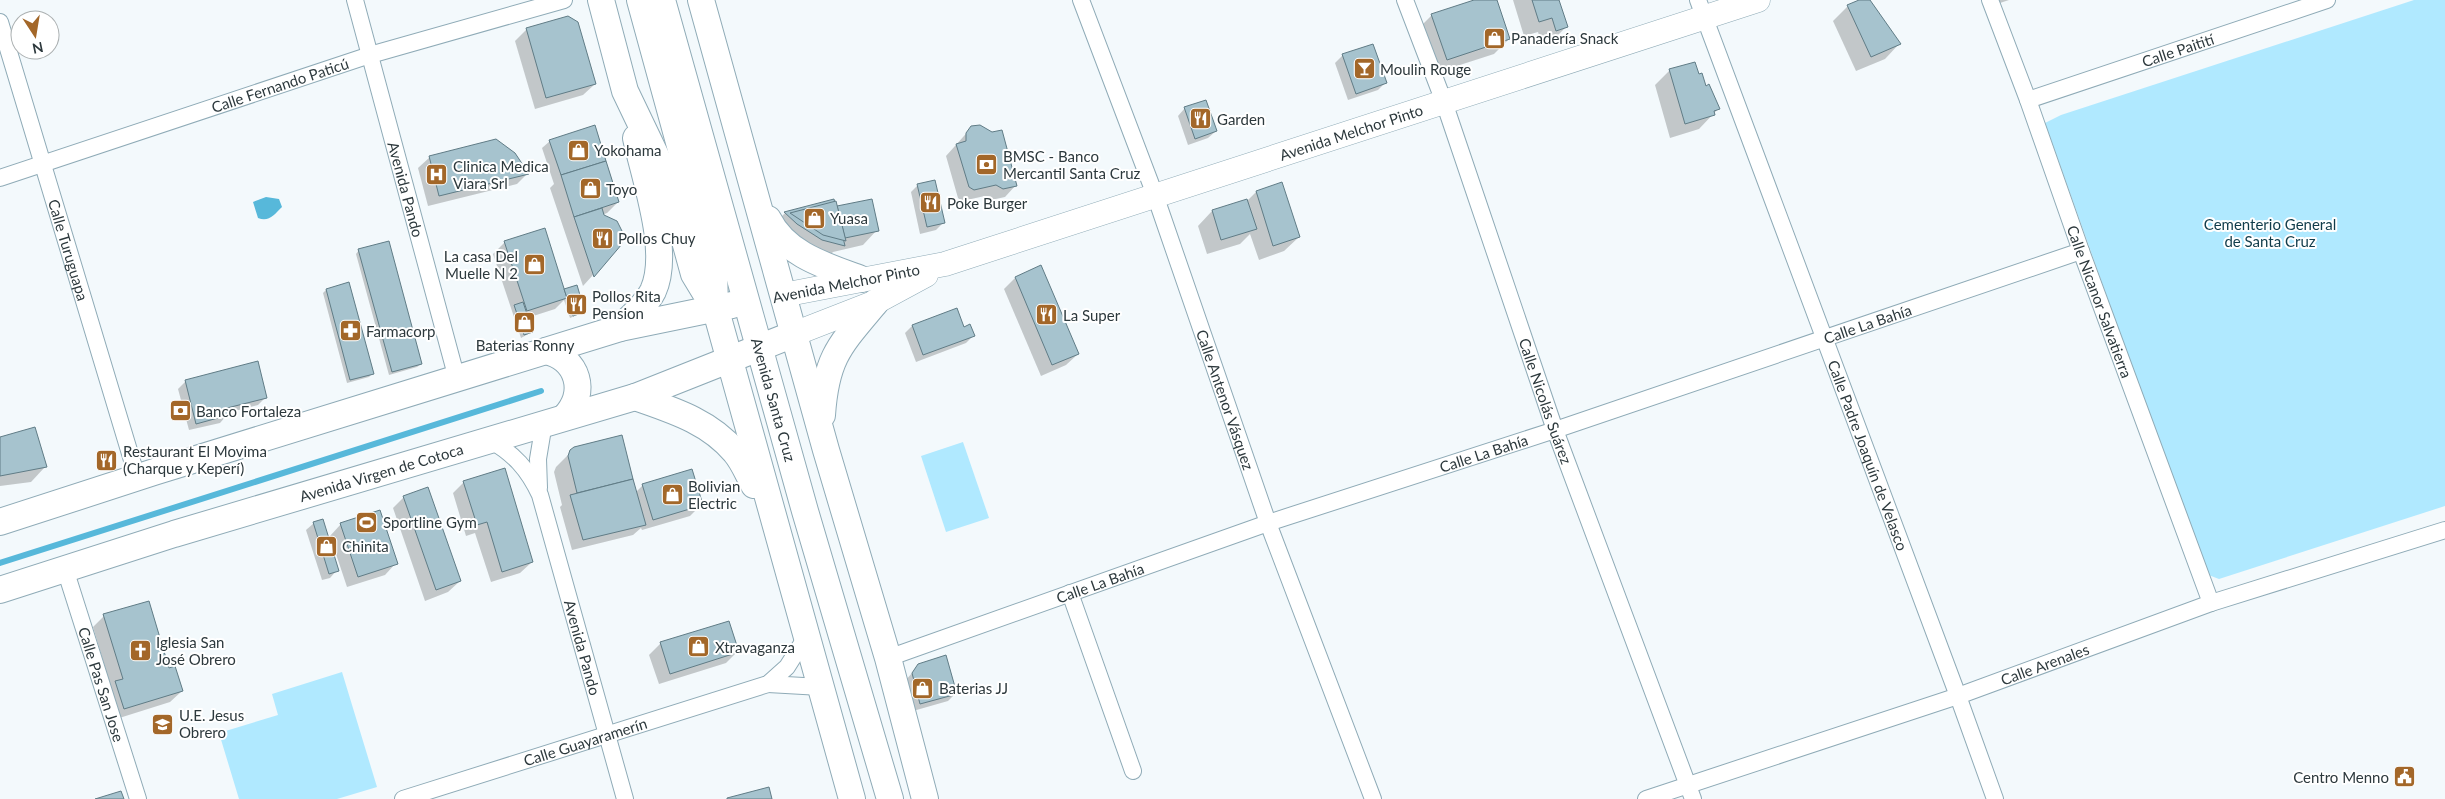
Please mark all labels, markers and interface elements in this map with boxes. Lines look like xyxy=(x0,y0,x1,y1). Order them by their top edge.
north arrow xyxy=(10,10,60,60)
shop icon: Panadería Snack xyxy=(1483,26,1507,50)
place label: Panadería Snack xyxy=(1511,29,1619,47)
street label: Calle Paitití xyxy=(2140,29,2217,70)
text: N xyxy=(31,39,45,58)
street label: Calle Fernando Paticú xyxy=(209,54,351,116)
bar icon: Moulin Rouge xyxy=(1352,57,1376,81)
place label: Moulin Rouge xyxy=(1380,60,1471,78)
street label: Avenida Melchor Pinto xyxy=(1277,100,1425,164)
restaurant icon: Garden xyxy=(1189,107,1213,131)
place label: Garden xyxy=(1217,110,1265,128)
shop icon: Yokohama xyxy=(566,138,590,162)
street label: Avenida Pando xyxy=(384,139,427,239)
place label: Yokohama xyxy=(594,141,662,159)
place label: BMSC - Banco Mercantil Santa Cruz xyxy=(1003,147,1140,182)
bank icon: BMSC - Banco Mercantil Santa Cruz xyxy=(975,153,999,177)
place label: Clinica Medica Viara Srl xyxy=(453,157,549,192)
hospital icon: Clinica Medica Viara Srl xyxy=(425,163,449,187)
shop icon: Toyo xyxy=(578,177,602,201)
place label: Toyo xyxy=(606,180,637,198)
restaurant icon: Poke Burger xyxy=(919,191,943,215)
place label: Poke Burger xyxy=(947,194,1028,212)
street label: Calle Turuguapa xyxy=(45,197,92,303)
shop icon: Yuasa xyxy=(802,206,826,230)
place label: Yuasa xyxy=(830,209,868,227)
park label: Cementerio General de Santa Cruz xyxy=(2204,215,2336,250)
street label: Calle Nicanor Salvatierra xyxy=(2064,223,2136,380)
restaurant icon: Pollos Chuy xyxy=(590,226,614,250)
place label: Pollos Chuy xyxy=(618,229,696,247)
place label: La casa Del Muelle N 2 xyxy=(444,247,518,282)
shop icon: La casa Del Muelle N 2 xyxy=(522,253,546,277)
street label: Avenida Melchor Pinto xyxy=(771,260,921,306)
place label: Pollos Rita Pension xyxy=(592,287,661,322)
restaurant icon: Pollos Rita Pension xyxy=(564,293,588,317)
street label: Calle La Bahía xyxy=(1821,300,1914,347)
restaurant icon: La Super xyxy=(1035,303,1059,327)
place label: La Super xyxy=(1063,306,1121,324)
shop icon: Baterias Ronny xyxy=(513,310,537,334)
pharmacy icon: Farmacorp xyxy=(338,319,362,343)
place label: Farmacorp xyxy=(366,322,436,340)
street label: Calle Antenor Vásquez xyxy=(1193,327,1258,472)
place label: Baterias Ronny xyxy=(476,336,575,354)
street label: Avenida Santa Cruz xyxy=(748,336,800,464)
street label: Calle Nicolás Suárez xyxy=(1516,336,1576,467)
street label: Calle Padre Joaquín de Velasco xyxy=(1824,358,1912,553)
bank icon: Banco Fortaleza xyxy=(168,399,192,423)
place label: Banco Fortaleza xyxy=(196,402,301,420)
street label: Calle La Bahía xyxy=(1437,430,1530,476)
street label: Avenida Virgen de Cotoca xyxy=(297,440,465,505)
place label: Restaurant El Movima (Charque y Keperí) xyxy=(123,442,267,477)
restaurant icon: Restaurant El Movima (Charque y Keperí) xyxy=(95,448,119,472)
place label: Bolivian Electric xyxy=(688,477,740,512)
shop icon: Bolivian Electric xyxy=(660,483,684,507)
sports icon: Sportline Gym xyxy=(355,510,379,534)
place label: Sportline Gym xyxy=(383,513,477,531)
shop icon: Chinita xyxy=(314,534,338,558)
place label: Chinita xyxy=(342,537,389,555)
street label: Calle La Bahía xyxy=(1054,559,1146,607)
street label: Avenida Pando xyxy=(561,598,605,697)
street label: Calle Pas San Jose xyxy=(75,625,128,744)
place label: Iglesia San José Obrero xyxy=(156,633,236,668)
shop icon: Xtravaganza xyxy=(687,635,711,659)
place label: Xtravaganza xyxy=(715,638,795,656)
church icon: Iglesia San José Obrero xyxy=(128,639,152,663)
street label: Calle Arenales xyxy=(1998,640,2091,689)
shop icon: Baterias JJ xyxy=(911,676,935,700)
place label: Baterias JJ xyxy=(939,679,1008,697)
place label: U.E. Jesus Obrero xyxy=(179,706,244,741)
school or university icon: U.E. Jesus Obrero xyxy=(151,712,175,736)
street label: Calle Guayaramerín xyxy=(521,714,649,769)
public building icon: Centro Menno xyxy=(2393,765,2417,789)
place label: Centro Menno xyxy=(2293,768,2389,786)

